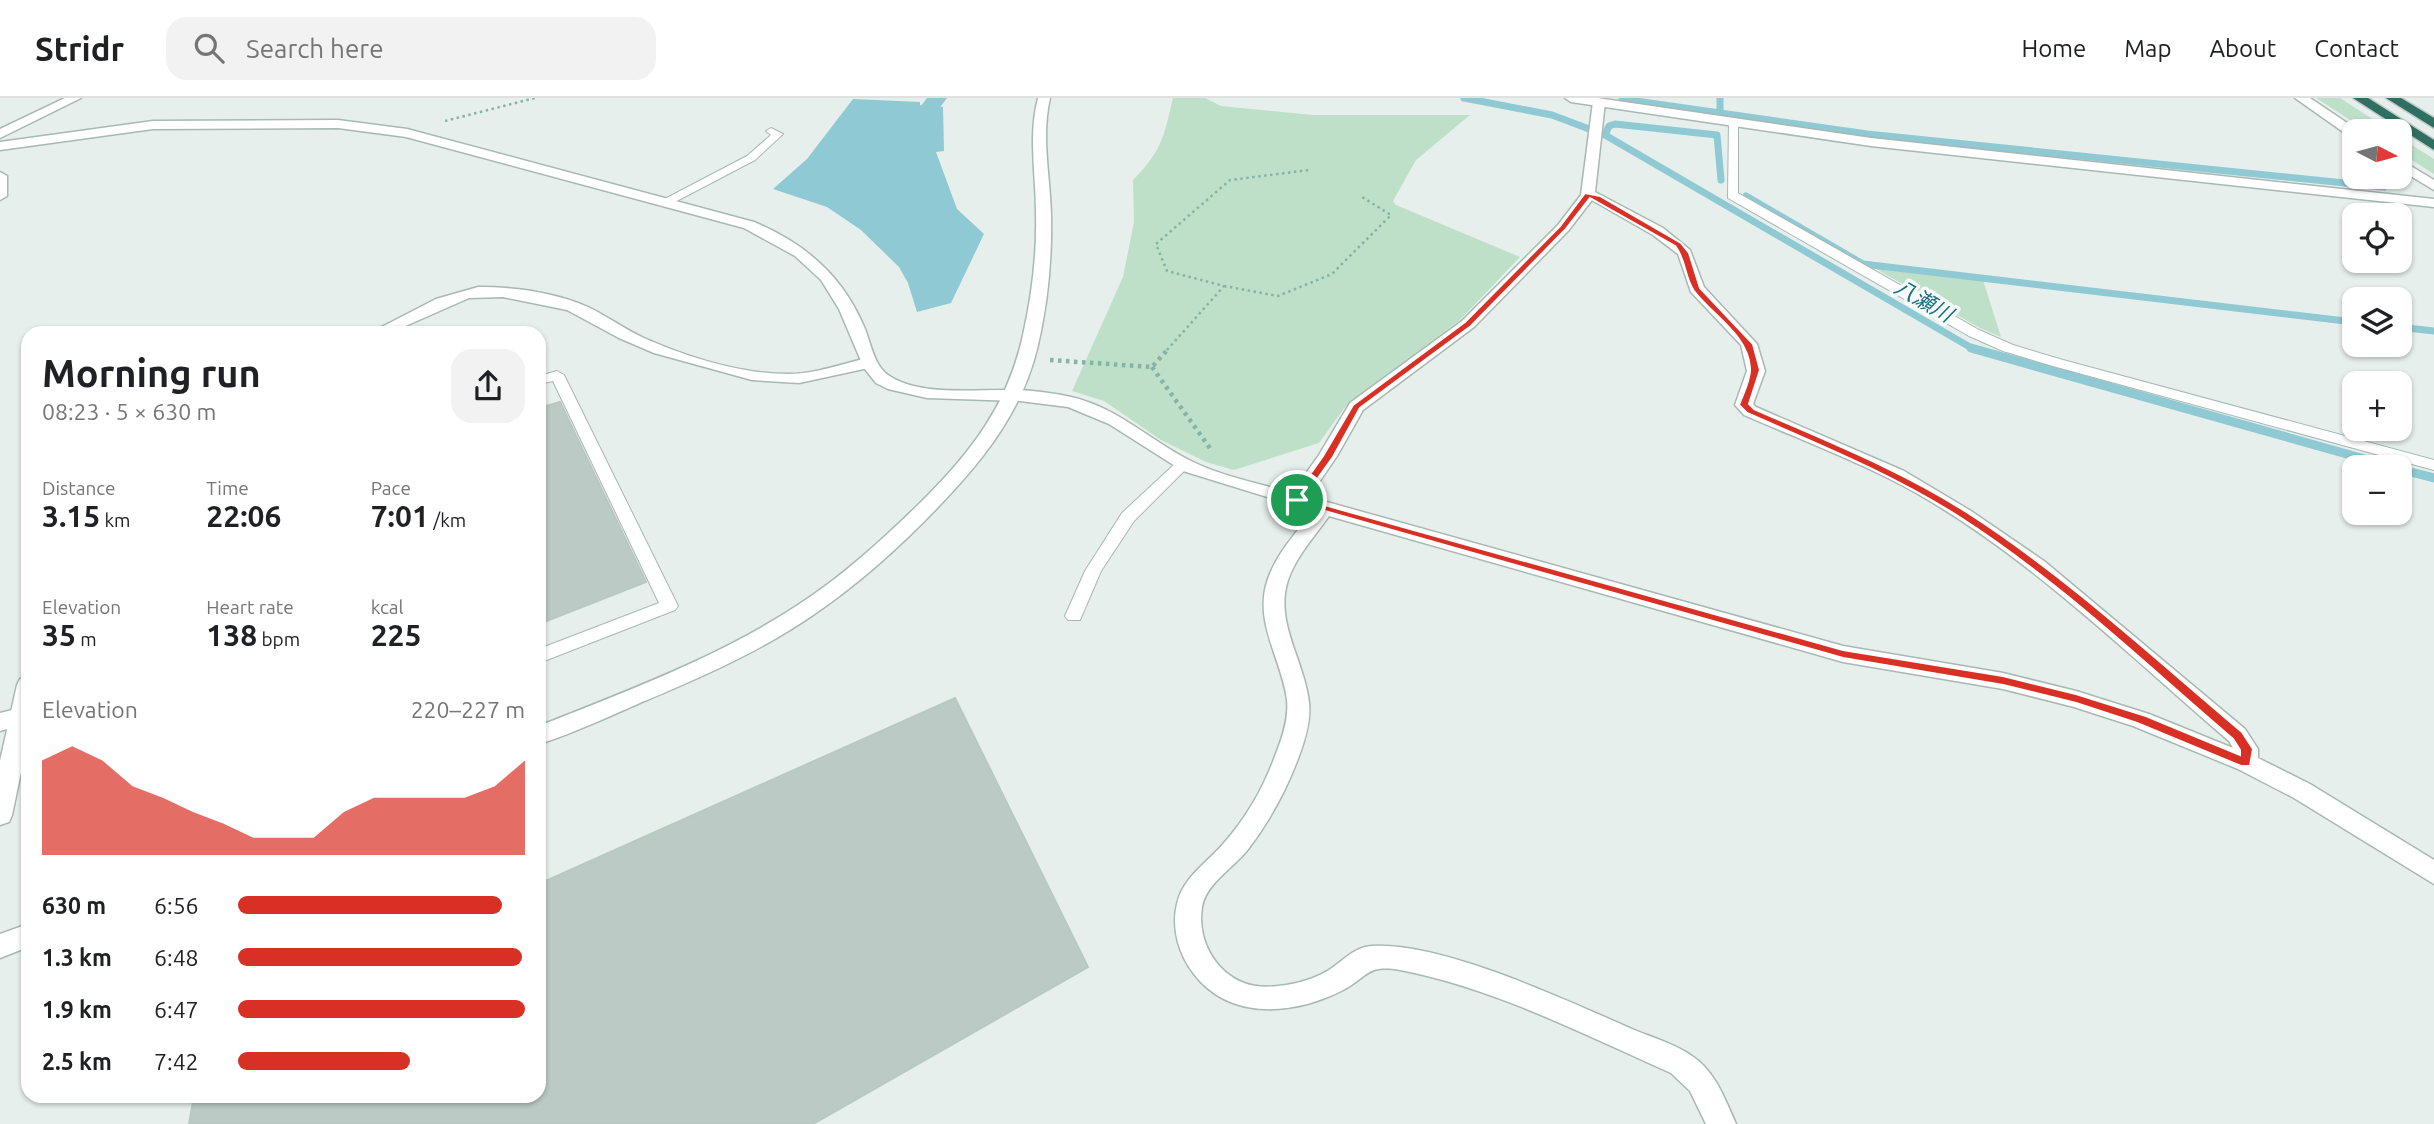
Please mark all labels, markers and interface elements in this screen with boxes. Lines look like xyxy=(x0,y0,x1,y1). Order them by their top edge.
search box xyxy=(166,17,656,80)
icon: search xyxy=(190,29,228,67)
text: Stridr xyxy=(35,30,124,67)
text: Search here xyxy=(246,34,383,63)
text: Home xyxy=(2021,35,2086,62)
text: Map xyxy=(2124,35,2171,62)
text: About xyxy=(2209,35,2276,62)
text: Contact xyxy=(2314,35,2399,62)
north arrow xyxy=(2342,119,2412,189)
map controls xyxy=(2342,119,2412,525)
button: locate xyxy=(2342,203,2412,273)
water label: 八瀬川 xyxy=(1891,274,1959,327)
button: layers xyxy=(2342,287,2412,357)
button: share xyxy=(451,349,525,423)
text: Morning run xyxy=(42,352,261,394)
button: + xyxy=(2342,371,2412,441)
text: 08:23 · 5 × 630 m xyxy=(42,399,216,424)
button: − xyxy=(2342,455,2412,525)
pin xyxy=(1267,470,1327,530)
text: Distance xyxy=(42,477,116,499)
text: Time xyxy=(206,477,249,499)
text: Pace xyxy=(371,477,411,499)
icon: arrive xyxy=(1278,481,1316,519)
text: 3.15 xyxy=(42,499,100,533)
text: 22:06 xyxy=(206,499,281,533)
text: 7:01 xyxy=(371,499,429,533)
text: km xyxy=(100,509,130,531)
text: /km xyxy=(429,509,466,531)
text: Elevation xyxy=(42,596,121,618)
text: Heart rate xyxy=(206,596,294,618)
text: kcal xyxy=(371,596,403,618)
text: 35 xyxy=(42,618,76,652)
text: 138 xyxy=(206,618,257,652)
text: 225 xyxy=(371,618,421,652)
text: m xyxy=(76,628,97,650)
text: bpm xyxy=(257,628,300,650)
text: Elevation xyxy=(42,697,138,722)
text: 220–227 m xyxy=(411,697,525,722)
text: 630 m xyxy=(42,893,106,918)
text: 6:56 xyxy=(154,893,199,918)
text: 1.3 km xyxy=(42,945,112,970)
text: 6:48 xyxy=(154,945,199,970)
text: 1.9 km xyxy=(42,997,112,1022)
text: 6:47 xyxy=(154,997,199,1022)
text: 2.5 km xyxy=(42,1049,112,1074)
text: 7:42 xyxy=(154,1049,199,1074)

